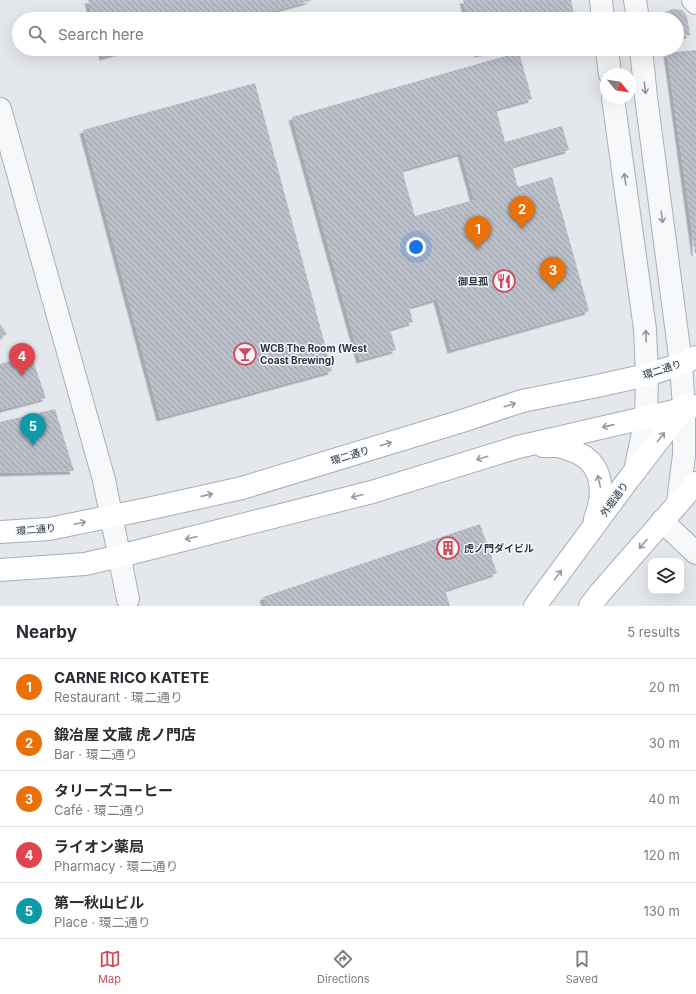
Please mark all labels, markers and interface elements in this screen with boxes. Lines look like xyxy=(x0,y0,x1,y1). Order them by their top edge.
search box xyxy=(12,12,684,56)
icon: search xyxy=(26,23,48,45)
text: Search here xyxy=(58,25,144,44)
north arrow xyxy=(600,68,636,104)
one-way arrow xyxy=(641,81,649,94)
one-way arrow xyxy=(621,173,629,186)
pin: 2 xyxy=(509,196,535,229)
one-way arrow xyxy=(658,210,666,223)
pin: 1 xyxy=(465,216,491,249)
your location xyxy=(406,237,426,257)
pin: 3 xyxy=(540,257,566,290)
restaurant icon: 御旦孤 xyxy=(491,268,517,294)
place label: 御旦孤 xyxy=(457,275,489,287)
one-way arrow xyxy=(642,330,649,343)
bar icon: WCB The Room (West Coast Brewing) xyxy=(232,341,258,367)
place label: WCB The Room (West Coast Brewing) xyxy=(260,342,367,367)
pin: 4 xyxy=(9,343,35,376)
street label: 環二通り xyxy=(641,357,683,381)
one-way arrow xyxy=(504,400,516,408)
pin: 5 xyxy=(20,413,46,446)
one-way arrow xyxy=(602,423,615,431)
one-way arrow xyxy=(657,431,666,442)
one-way arrow xyxy=(379,440,392,447)
street label: 環二通り xyxy=(329,443,371,467)
one-way arrow xyxy=(475,455,488,462)
one-way arrow xyxy=(595,475,603,488)
street label: 外堀通り xyxy=(597,479,631,519)
one-way arrow xyxy=(201,491,214,499)
one-way arrow xyxy=(351,492,364,500)
one-way arrow xyxy=(74,518,87,526)
street label: 環二通り xyxy=(16,521,56,537)
one-way arrow xyxy=(184,534,197,542)
building icon: 虎ノ門ダイビル xyxy=(435,535,461,561)
one-way arrow xyxy=(638,538,647,549)
place label: 虎ノ門ダイビル xyxy=(464,542,534,554)
map controls xyxy=(648,558,684,594)
button: layers xyxy=(648,558,684,594)
one-way arrow xyxy=(554,569,562,580)
text: Nearby xyxy=(16,622,77,642)
text: 5 results xyxy=(627,624,680,640)
text: CARNE RICO KATETE xyxy=(54,668,209,687)
text: 1 xyxy=(26,679,32,695)
text: 20 m xyxy=(649,679,680,695)
text: Restaurant · 環二通り xyxy=(54,689,183,705)
text: 鍛冶屋 文蔵 虎ノ門店 xyxy=(54,725,196,744)
text: 2 xyxy=(25,735,33,751)
text: 30 m xyxy=(649,735,680,751)
text: Bar · 環二通り xyxy=(54,746,138,762)
text: タリーズコーヒー xyxy=(54,781,173,800)
text: 3 xyxy=(25,791,33,807)
text: 40 m xyxy=(648,791,680,807)
text: Café · 環二通り xyxy=(54,802,146,818)
text: ライオン薬局 xyxy=(54,837,144,856)
text: 4 xyxy=(25,847,33,863)
text: 120 m xyxy=(644,847,680,863)
text: Pharmacy · 環二通り xyxy=(54,858,179,874)
text: 第一秋山ビル xyxy=(54,893,144,912)
text: 5 xyxy=(25,903,33,919)
text: 130 m xyxy=(643,903,680,919)
text: Place · 環二通り xyxy=(54,914,151,930)
tab: Map xyxy=(98,948,121,986)
tab: Directions xyxy=(317,948,370,986)
tab: Saved xyxy=(566,948,598,986)

